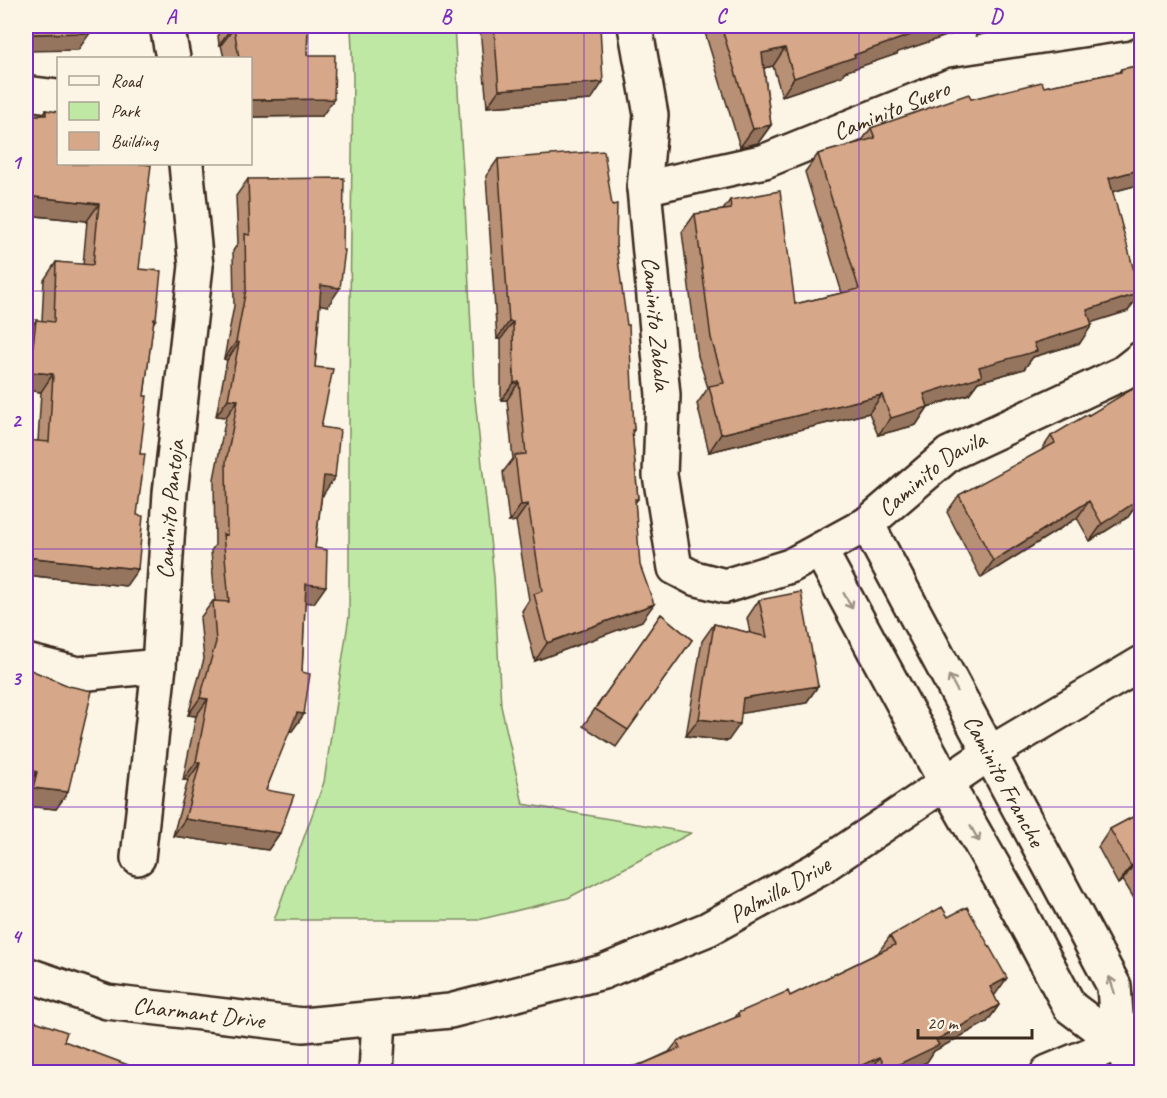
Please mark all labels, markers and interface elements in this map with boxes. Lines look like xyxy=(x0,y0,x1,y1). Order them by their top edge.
text: A xyxy=(166,4,178,29)
text: B xyxy=(441,4,453,29)
text: C xyxy=(716,4,728,29)
text: D xyxy=(990,4,1004,29)
legend xyxy=(57,57,252,165)
text: Road xyxy=(111,70,144,92)
street label: Caminito Suero xyxy=(829,73,955,147)
text: Park xyxy=(111,100,141,122)
text: Building xyxy=(111,130,160,152)
text: 1 xyxy=(12,150,23,175)
street label: Caminito Zabala xyxy=(635,255,678,393)
text: 2 xyxy=(12,408,23,433)
street label: Caminito Davila xyxy=(872,423,992,523)
street label: Caminito Pantoja xyxy=(150,437,191,580)
one-way arrow xyxy=(843,592,854,610)
text: 3 xyxy=(12,666,23,691)
one-way arrow xyxy=(946,675,958,693)
street label: Caminito Franche xyxy=(957,710,1053,854)
one-way arrow xyxy=(969,825,981,842)
street label: Palmilla Drive xyxy=(724,849,838,929)
text: 4 xyxy=(12,924,24,949)
one-way arrow xyxy=(1106,976,1117,995)
street label: Charmant Drive xyxy=(131,990,268,1036)
scale bar xyxy=(918,1002,1032,1040)
text: 20 m xyxy=(927,1012,960,1034)

